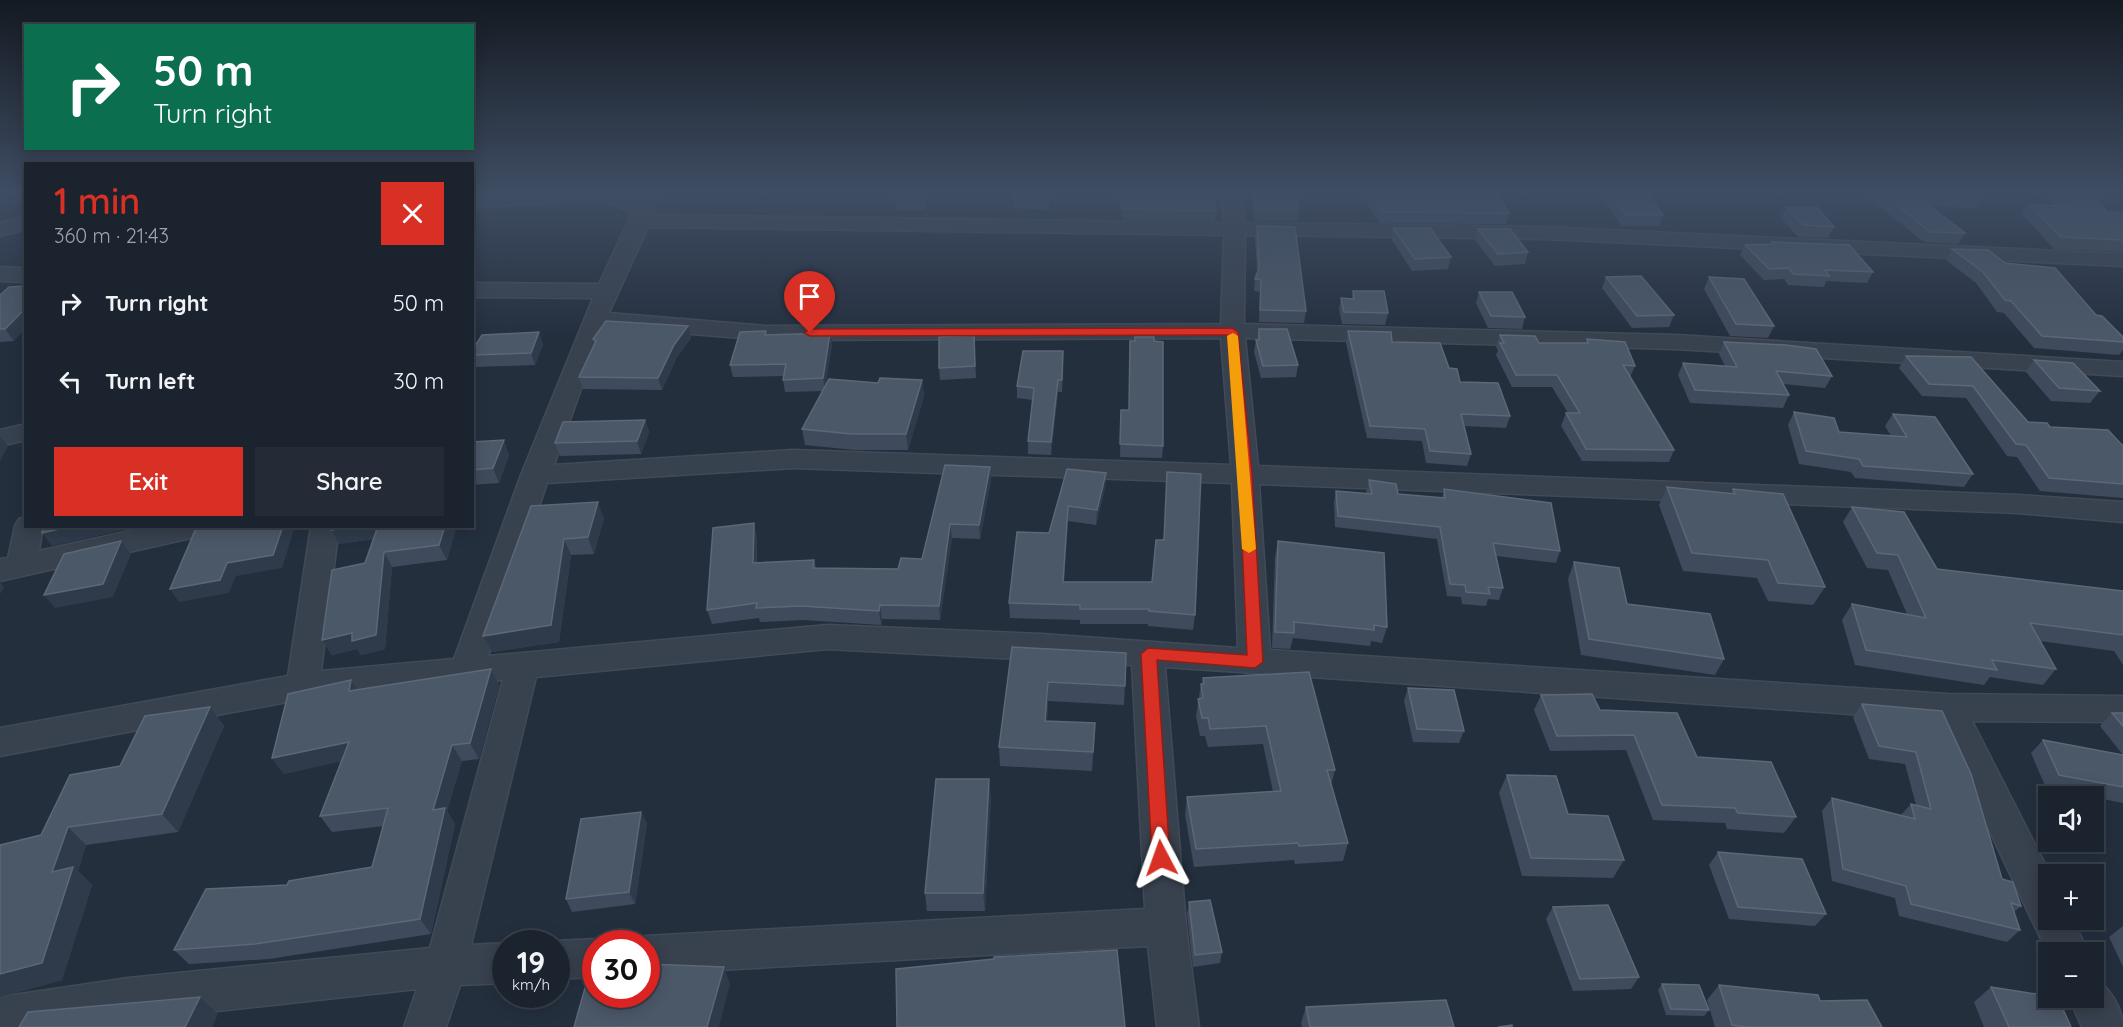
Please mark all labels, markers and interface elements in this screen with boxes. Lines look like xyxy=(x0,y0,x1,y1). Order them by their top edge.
text: 50 m xyxy=(153,44,253,97)
icon: right xyxy=(54,48,132,126)
text: Turn right xyxy=(153,96,272,130)
text: 1 min xyxy=(54,178,140,223)
button: close xyxy=(381,182,444,245)
text: 360 m · 21:43 xyxy=(54,223,169,248)
pin xyxy=(784,271,835,333)
icon: arrive xyxy=(793,280,826,313)
icon: right xyxy=(54,287,87,320)
text: Turn right xyxy=(105,289,209,317)
text: 50 m xyxy=(393,289,444,317)
icon: left xyxy=(54,365,87,398)
text: Turn left xyxy=(105,367,195,395)
text: 30 m xyxy=(393,367,444,395)
button: Exit xyxy=(54,447,243,516)
button: Share xyxy=(255,447,444,516)
map controls xyxy=(2038,786,2104,1008)
button: sound xyxy=(2038,786,2104,852)
position arrow xyxy=(1129,826,1193,890)
button: + xyxy=(2038,864,2104,930)
speed limit sign: 30 xyxy=(582,930,660,1008)
button: − xyxy=(2038,942,2104,1008)
text: 19 xyxy=(517,943,545,981)
text: km/h xyxy=(512,975,550,994)

